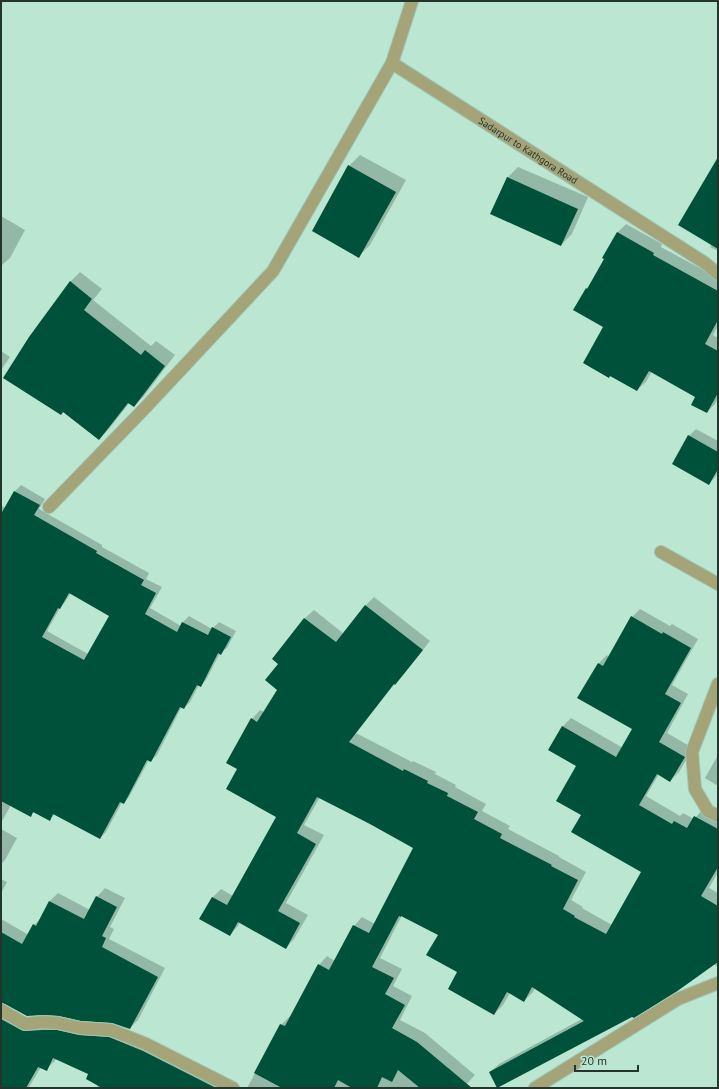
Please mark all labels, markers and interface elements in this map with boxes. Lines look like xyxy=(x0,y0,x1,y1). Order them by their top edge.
street label: Sadarpur to Kathgora Road xyxy=(476,114,580,187)
scale bar xyxy=(575,1047,638,1073)
text: 20 m xyxy=(581,1053,607,1068)

